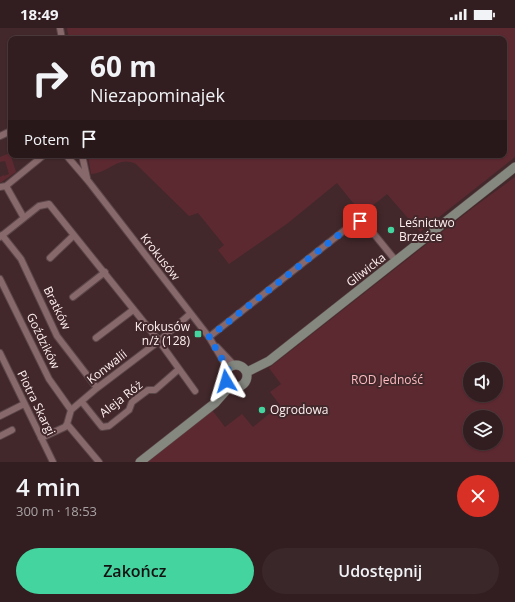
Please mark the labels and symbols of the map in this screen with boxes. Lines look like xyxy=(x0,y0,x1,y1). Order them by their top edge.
pin xyxy=(343,204,377,238)
place label: Leśnictwo Brzeźce xyxy=(399,214,455,245)
marker: Leśnictwo Brzeźce xyxy=(386,225,396,235)
street label: Krokusów xyxy=(137,230,185,284)
street label: Gliwicka xyxy=(342,249,389,290)
street label: Bratków xyxy=(40,283,76,333)
street label: Goździków xyxy=(23,310,65,372)
place label: Krokusów n/ż (128) xyxy=(135,318,191,349)
marker: Krokusów n/ż (128) xyxy=(193,329,203,339)
street label: Konwalii xyxy=(83,345,130,388)
position arrow xyxy=(205,360,247,402)
street label: Piotra Skargi xyxy=(13,367,60,438)
park label: ROD Jedność xyxy=(351,371,423,388)
street label: Aleja Róż xyxy=(96,376,146,421)
place label: Ogrodowa xyxy=(270,401,329,418)
marker: Ogrodowa xyxy=(257,405,267,415)

